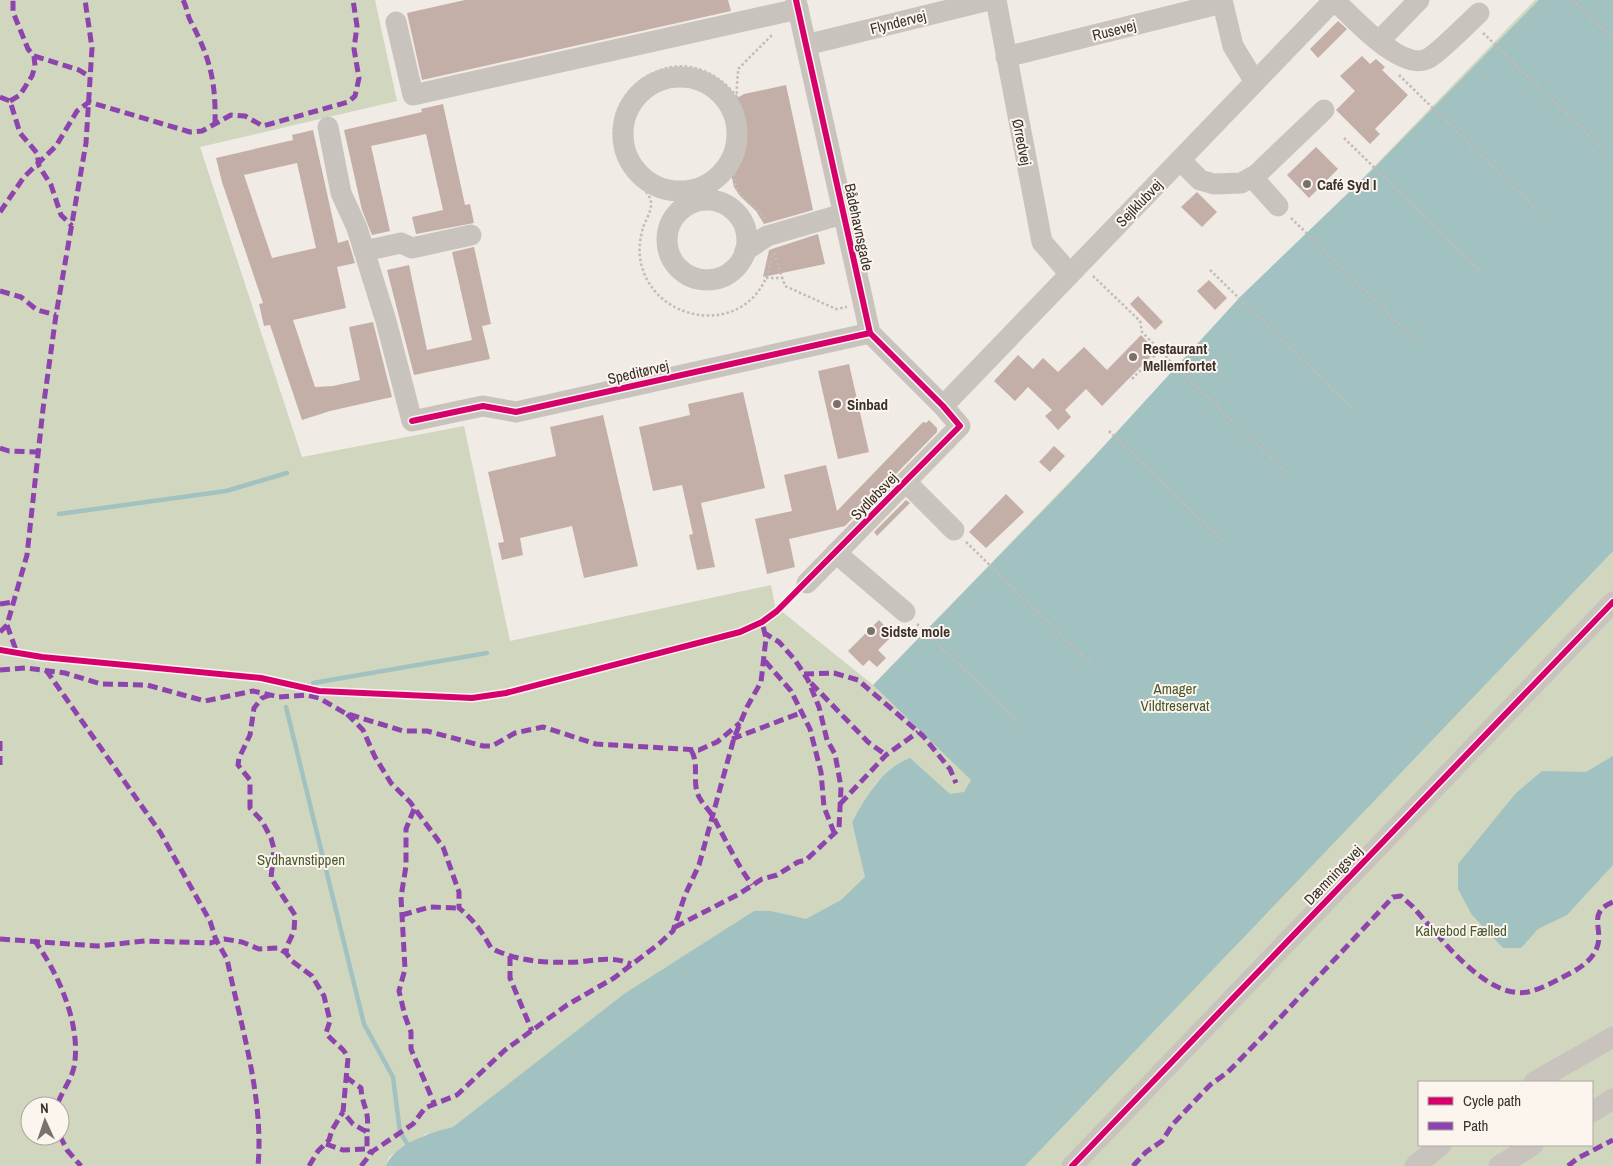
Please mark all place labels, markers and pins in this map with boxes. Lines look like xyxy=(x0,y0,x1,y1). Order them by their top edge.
place label: Café Syd I xyxy=(1317,174,1376,195)
marker: Café Syd I xyxy=(1301,178,1313,190)
place label: Restaurant Mellemfortet xyxy=(1143,338,1216,376)
marker: Restaurant Mellemfortet xyxy=(1127,351,1139,363)
place label: Sinbad xyxy=(847,394,888,415)
marker: Sinbad xyxy=(831,398,843,410)
place label: Sidste mole xyxy=(881,621,950,642)
marker: Sidste mole xyxy=(865,625,877,637)

